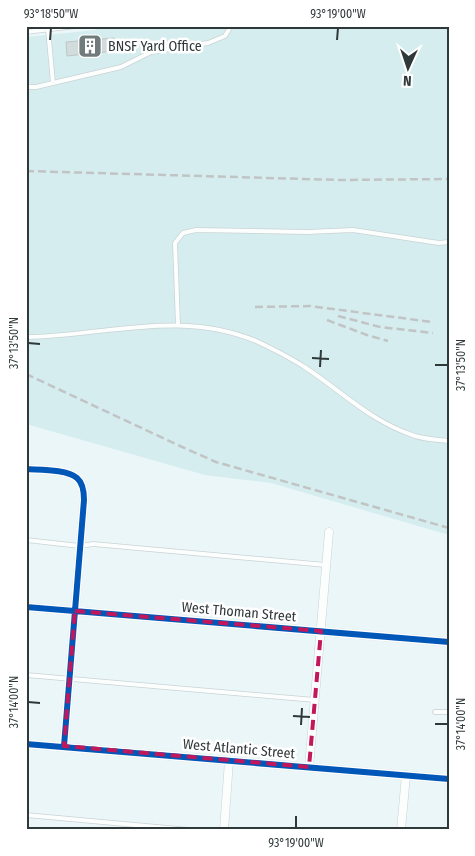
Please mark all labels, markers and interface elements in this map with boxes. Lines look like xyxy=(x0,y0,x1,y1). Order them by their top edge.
text: 93°18'50"W xyxy=(24,7,78,21)
text: 93°19'00"W xyxy=(310,7,366,21)
building icon: BNSF Yard Office xyxy=(77,33,103,59)
place label: BNSF Yard Office xyxy=(108,38,202,55)
north arrow xyxy=(382,42,432,92)
text: N xyxy=(403,72,412,89)
text: 37°13'50"N xyxy=(7,317,21,369)
text: 37°13'50"N xyxy=(454,339,468,391)
street label: West Thoman Street xyxy=(181,599,297,626)
text: 37°14'00"N xyxy=(7,676,21,728)
text: 37°14'00"N xyxy=(454,698,468,750)
street label: West Atlantic Street xyxy=(182,736,296,762)
text: 93°19'00"W xyxy=(268,836,324,850)

